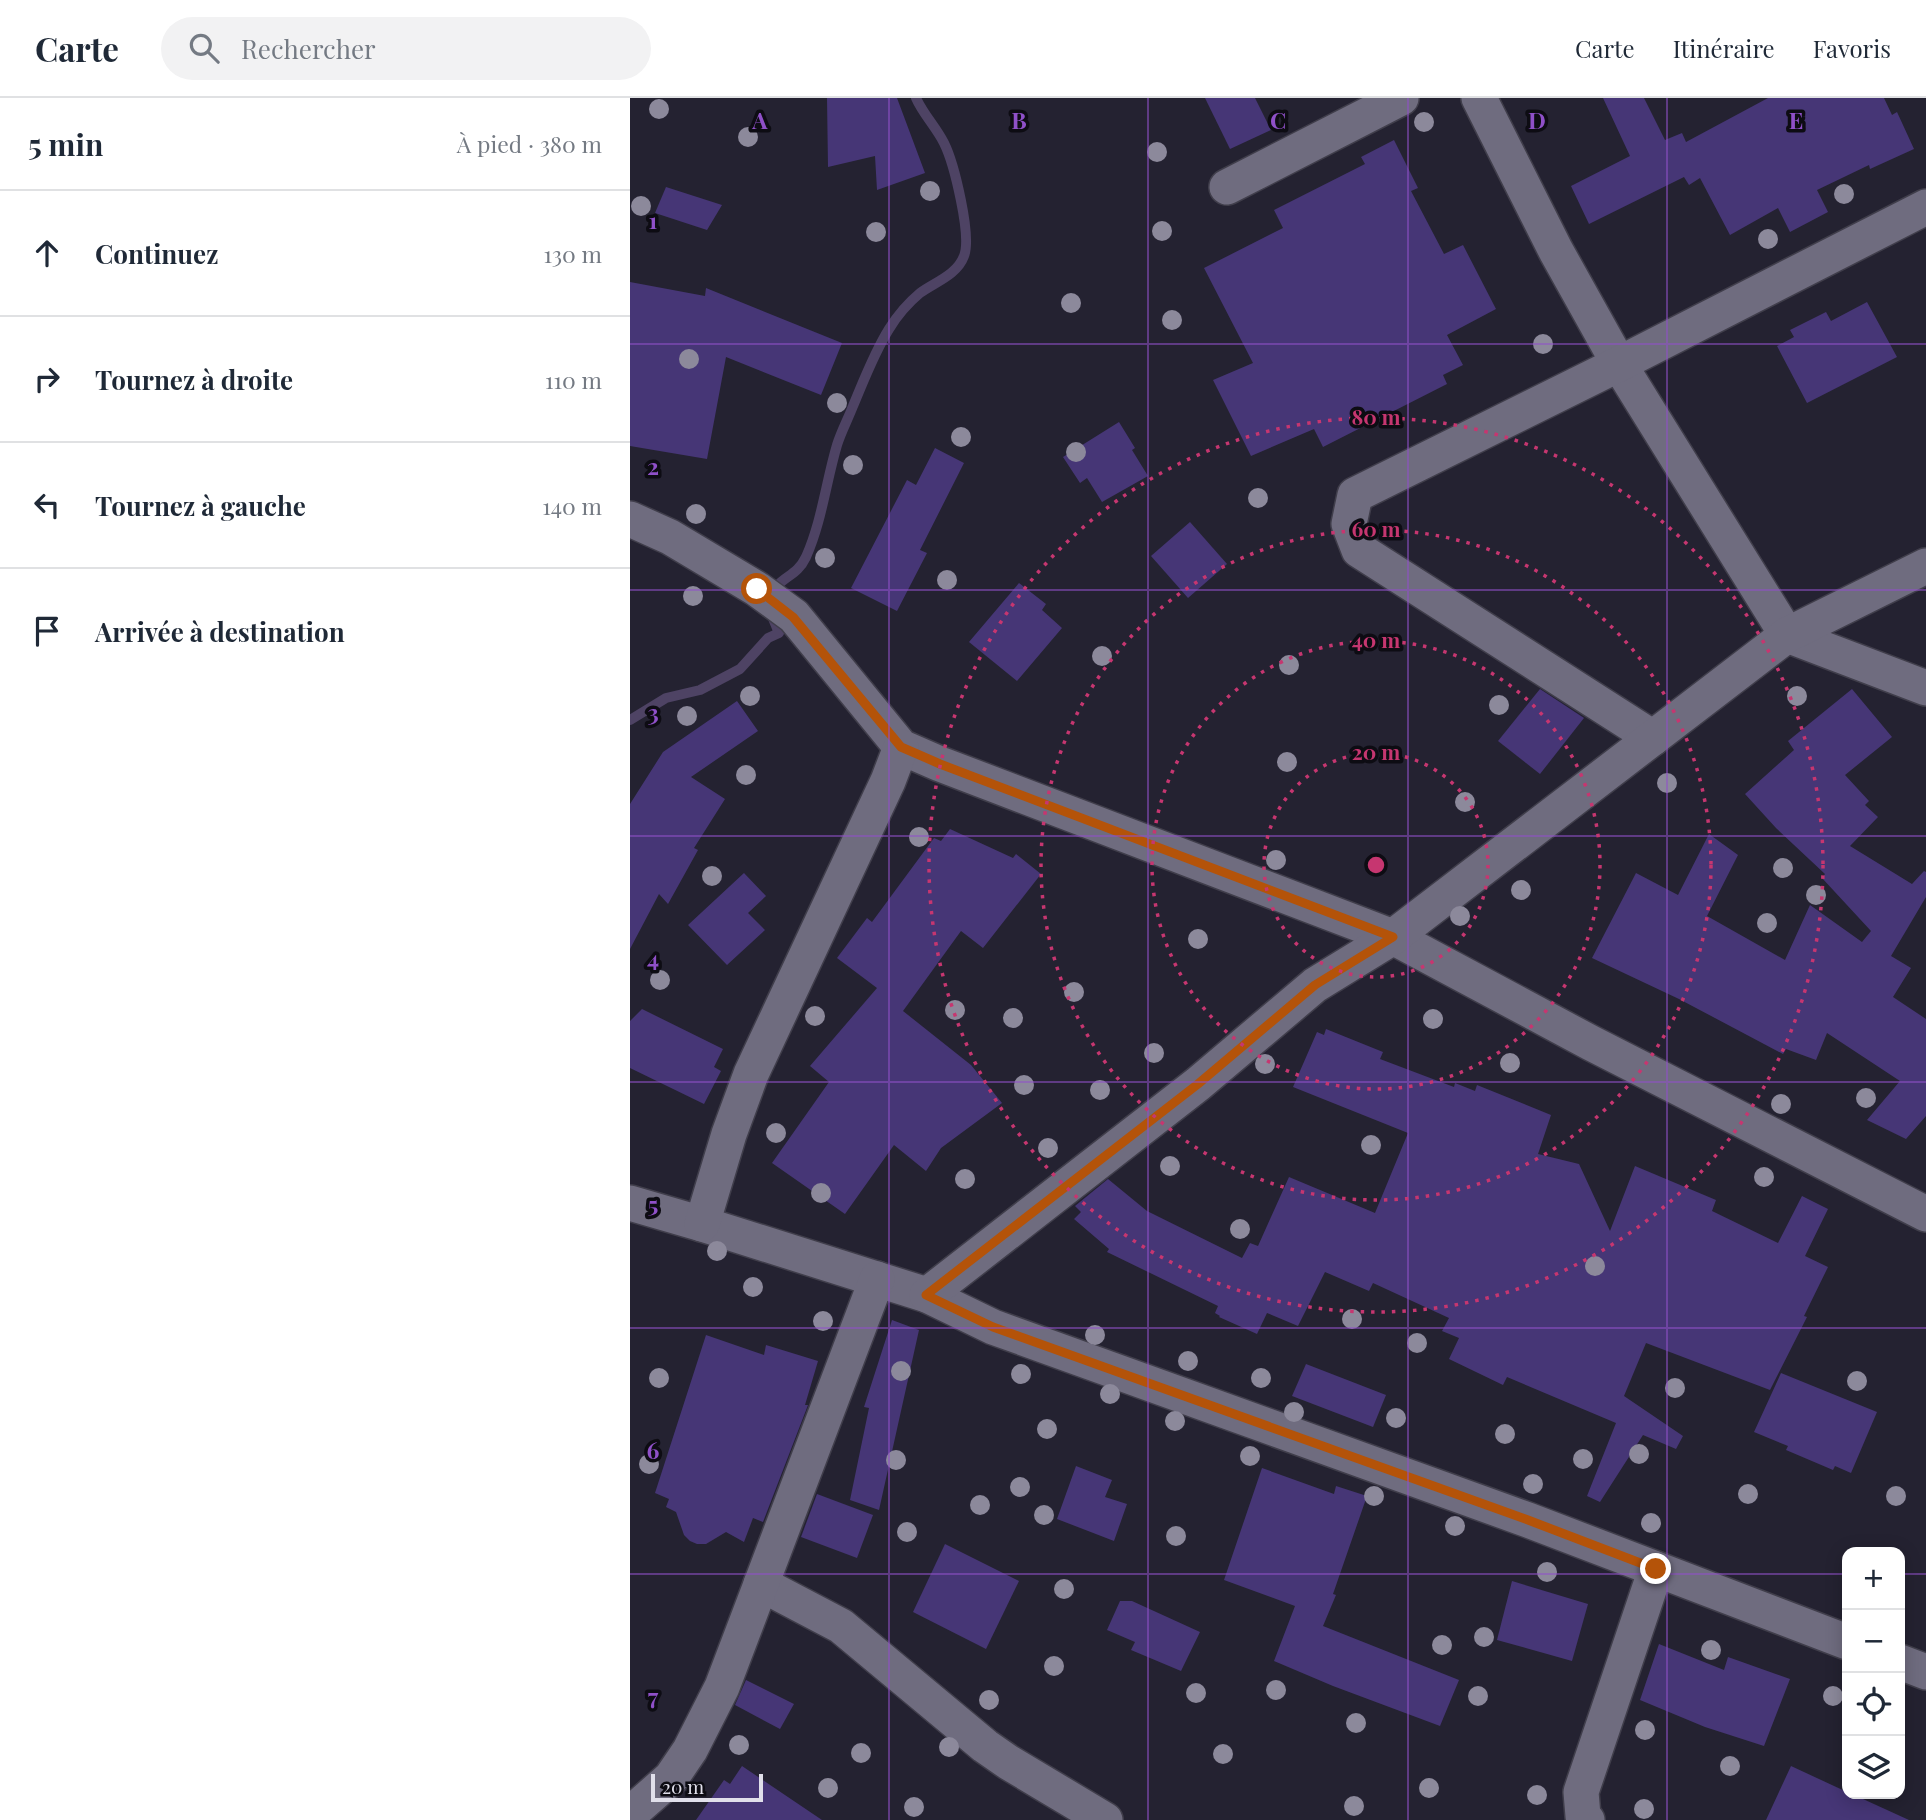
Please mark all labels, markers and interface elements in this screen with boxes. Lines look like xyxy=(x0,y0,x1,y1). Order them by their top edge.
search box xyxy=(161,17,651,80)
text: Carte xyxy=(35,26,119,70)
icon: search xyxy=(185,29,223,67)
text: Rechercher xyxy=(241,31,376,66)
text: Carte xyxy=(1575,32,1635,64)
text: Itinéraire xyxy=(1673,32,1775,64)
text: Favoris xyxy=(1813,32,1891,64)
text: A xyxy=(751,104,768,135)
text: B xyxy=(1011,104,1027,135)
text: C xyxy=(1270,104,1286,135)
text: D xyxy=(1528,104,1546,135)
text: E xyxy=(1789,104,1803,135)
text: 5 min xyxy=(28,124,103,164)
text: À pied · 380 m xyxy=(457,128,602,159)
text: 1 xyxy=(649,204,658,235)
icon: ahead xyxy=(28,234,66,272)
text: Continuez xyxy=(95,236,218,271)
text: 130 m xyxy=(544,238,602,269)
icon: right xyxy=(28,360,66,398)
text: Tournez à droite xyxy=(95,362,293,397)
text: 110 m xyxy=(545,364,602,395)
text: 80 m xyxy=(1351,402,1401,430)
text: 2 xyxy=(647,450,659,481)
icon: left xyxy=(28,486,66,524)
text: Tournez à gauche xyxy=(95,488,306,523)
text: 140 m xyxy=(542,490,602,521)
text: 60 m xyxy=(1351,514,1401,542)
route start xyxy=(741,573,772,604)
icon: arrive xyxy=(28,612,66,650)
text: Arrivée à destination xyxy=(95,614,345,649)
text: 40 m xyxy=(1352,625,1400,653)
text: 3 xyxy=(647,696,659,727)
text: 20 m xyxy=(1352,737,1400,765)
centre of rings xyxy=(1364,853,1388,877)
text: 4 xyxy=(647,942,659,973)
text: 5 xyxy=(648,1188,658,1219)
text: 6 xyxy=(647,1434,660,1465)
map controls xyxy=(1842,1547,1905,1799)
button: + xyxy=(1842,1547,1905,1610)
route end xyxy=(1640,1553,1671,1584)
button: − xyxy=(1842,1610,1905,1673)
button: locate xyxy=(1842,1673,1905,1736)
text: 7 xyxy=(648,1680,659,1711)
button: layers xyxy=(1842,1736,1905,1799)
scale bar xyxy=(651,1771,763,1803)
text: 20 m xyxy=(662,1773,704,1799)

